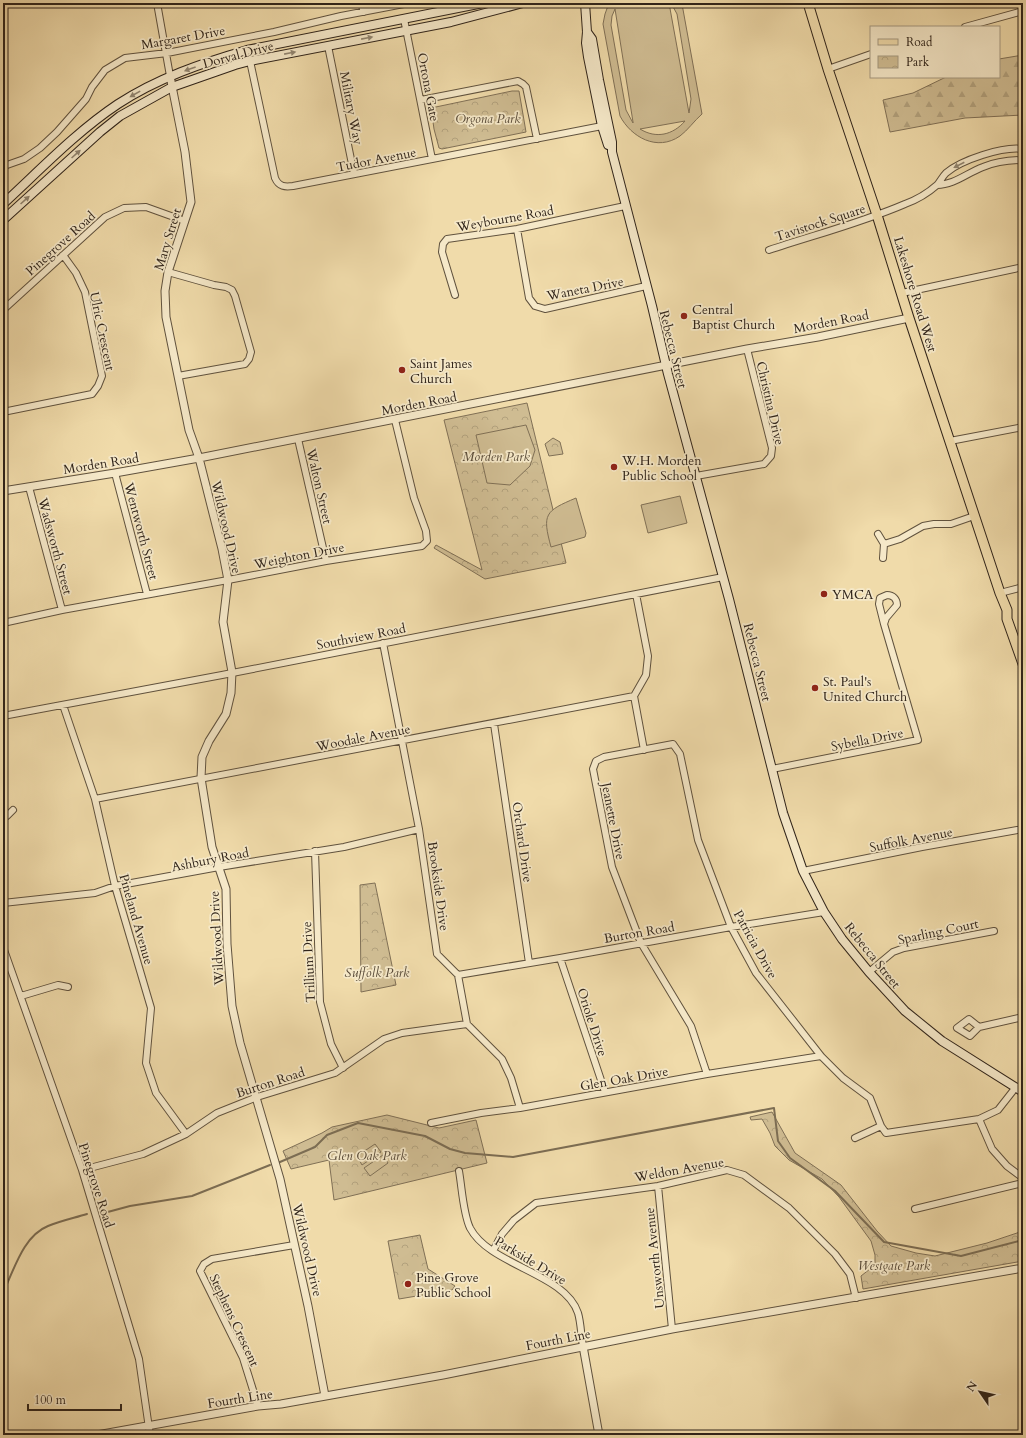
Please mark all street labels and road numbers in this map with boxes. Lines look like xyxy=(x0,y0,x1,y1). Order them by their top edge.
street label: Margaret Drive xyxy=(140,22,227,54)
street label: Dorval Drive xyxy=(201,37,276,73)
street label: Ortona Gate xyxy=(413,51,444,123)
street label: Military Way xyxy=(335,70,367,147)
street label: Tudor Avenue xyxy=(335,143,418,177)
street label: Tavistock Square xyxy=(773,200,868,246)
street label: Weybourne Road xyxy=(454,202,555,237)
street label: Mary Street xyxy=(150,206,186,273)
street label: Pinegrove Road xyxy=(22,207,100,280)
street label: Lakeshore Road West xyxy=(889,234,941,354)
street label: Waneta Drive xyxy=(544,273,625,305)
street label: Ulric Crescent xyxy=(85,290,119,372)
street label: Morden Road xyxy=(792,306,870,338)
street label: Rebecca Street xyxy=(655,308,691,390)
street label: Christina Drive xyxy=(752,360,788,447)
street label: Morden Road xyxy=(380,388,458,420)
street label: Walton Street xyxy=(301,446,336,526)
street label: Morden Road xyxy=(62,449,140,479)
street label: Wildwood Drive xyxy=(206,478,245,575)
street label: Wentworth Street xyxy=(119,480,163,582)
street label: Wadsworth Street xyxy=(33,495,77,597)
street label: Weighton Drive xyxy=(251,538,346,574)
street label: Southview Road xyxy=(315,619,407,654)
street label: Rebecca Street xyxy=(739,621,775,703)
street label: Woodale Avenue xyxy=(313,720,412,756)
street label: Sybella Drive xyxy=(829,724,905,756)
street label: Jeanette Drive xyxy=(596,779,629,861)
street label: Orchard Drive xyxy=(507,801,537,884)
street label: Suffolk Avenue xyxy=(868,823,954,857)
street label: Brookside Drive xyxy=(423,840,453,932)
street label: Ashbury Road xyxy=(170,844,251,876)
street label: Pineland Avenue xyxy=(114,872,158,967)
street label: Wildwood Drive xyxy=(206,890,229,987)
street label: Patricia Drive xyxy=(729,907,781,982)
street label: Sparling Court xyxy=(896,915,980,949)
street label: Burton Road xyxy=(603,918,676,948)
street label: Rebecca Street xyxy=(840,919,904,992)
street label: Trillium Drive xyxy=(298,921,320,1003)
street label: Oriole Drive xyxy=(573,986,612,1059)
street label: Glen Oak Drive xyxy=(579,1062,670,1096)
street label: Burton Road xyxy=(234,1063,307,1103)
street label: Pinegrove Road xyxy=(74,1141,118,1230)
street label: Weldon Avenue xyxy=(632,1153,725,1187)
street label: Wildwood Drive xyxy=(287,1201,326,1298)
street label: Unsworth Avenue xyxy=(641,1206,669,1309)
street label: Parkside Drive xyxy=(491,1232,570,1289)
street label: Stephens Crescent xyxy=(205,1271,263,1370)
street label: Fourth Line xyxy=(524,1325,592,1355)
street label: Fourth Line xyxy=(206,1385,274,1413)

